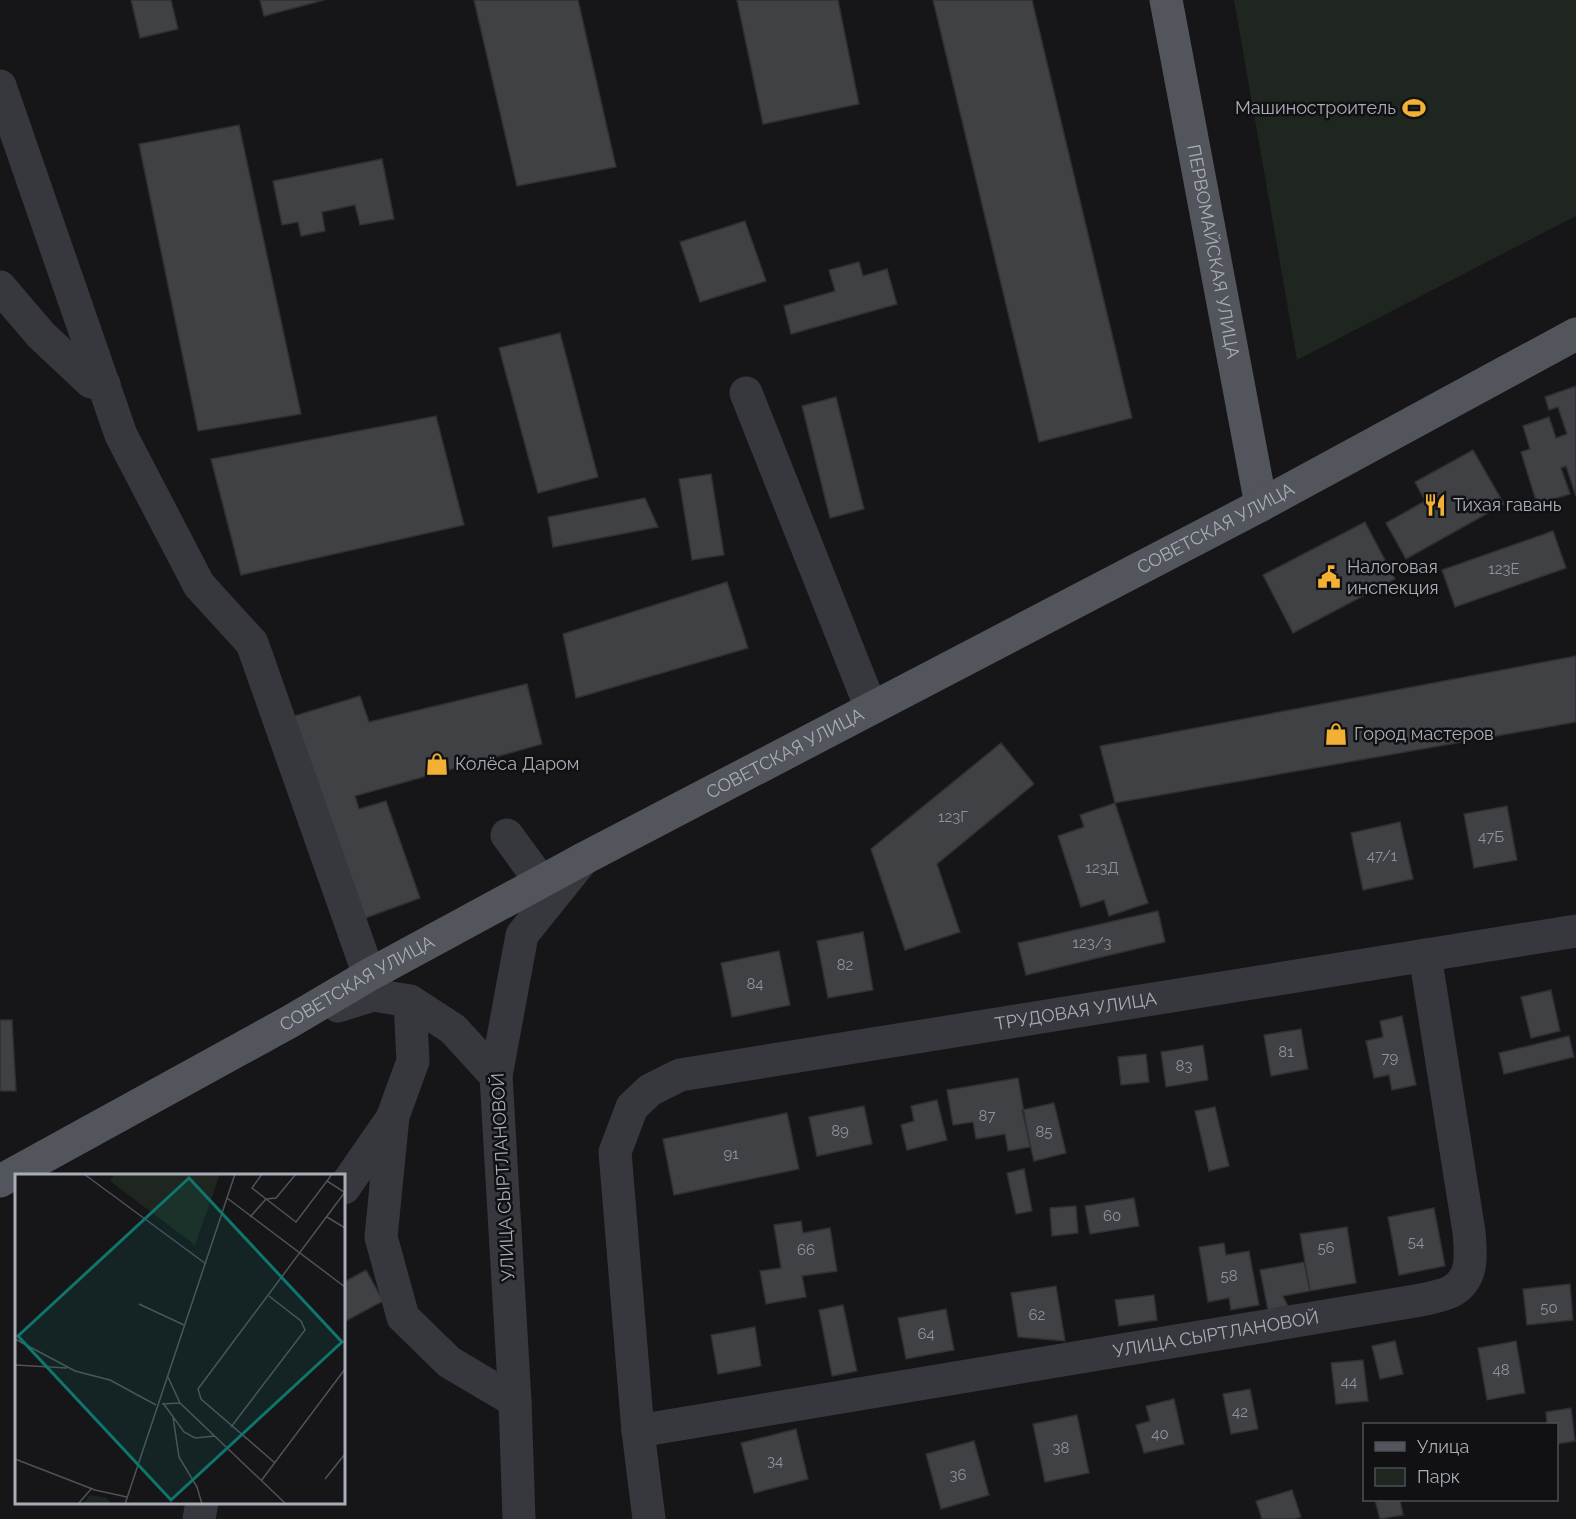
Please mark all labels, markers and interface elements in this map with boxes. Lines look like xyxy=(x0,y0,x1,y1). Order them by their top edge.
sports icon: Машиностроитель xyxy=(1401,95,1427,121)
place label: Машиностроитель xyxy=(1235,97,1396,118)
street label: ПЕРВОМАЙСКАЯ УЛИЦА xyxy=(1183,143,1244,360)
street label: СОВЕТСКАЯ УЛИЦА xyxy=(1133,478,1298,578)
restaurant icon: Тихая гавань xyxy=(1422,492,1448,518)
place label: Тихая гавань xyxy=(1453,494,1562,515)
place label: Налоговая инспекция xyxy=(1347,556,1439,598)
house number: 123Е xyxy=(1488,560,1520,578)
public building icon: Налоговая инспекция xyxy=(1316,564,1342,590)
street label: СОВЕТСКАЯ УЛИЦА xyxy=(703,703,867,803)
shop icon: Город мастеров xyxy=(1323,721,1349,747)
place label: Город мастеров xyxy=(1354,723,1494,744)
shop icon: Колёса Даром xyxy=(424,751,450,777)
place label: Колёса Даром xyxy=(455,753,579,774)
house number: 123Г xyxy=(938,808,968,826)
house number: 47Б xyxy=(1478,828,1504,846)
house number: 47/1 xyxy=(1367,847,1398,865)
house number: 123Д xyxy=(1085,859,1119,877)
street label: СОВЕТСКАЯ УЛИЦА xyxy=(276,931,438,1035)
house number: 123/3 xyxy=(1073,934,1111,952)
house number: 82 xyxy=(837,956,854,974)
house number: 84 xyxy=(746,975,764,993)
street label: ТРУДОВАЯ УЛИЦА xyxy=(993,988,1158,1034)
house number: 81 xyxy=(1278,1043,1294,1061)
house number: 79 xyxy=(1382,1049,1399,1067)
house number: 83 xyxy=(1176,1057,1192,1075)
street label: УЛИЦА СЫРТЛАНОВОЙ xyxy=(487,1072,518,1282)
house number: 87 xyxy=(979,1107,995,1125)
house number: 89 xyxy=(831,1122,849,1140)
house number: 85 xyxy=(1035,1123,1053,1141)
house number: 91 xyxy=(723,1145,739,1163)
inset map xyxy=(15,1174,345,1504)
house number: 60 xyxy=(1103,1207,1121,1225)
house number: 54 xyxy=(1408,1233,1424,1251)
house number: 56 xyxy=(1317,1239,1335,1257)
house number: 66 xyxy=(797,1241,815,1259)
house number: 58 xyxy=(1220,1267,1238,1285)
house number: 50 xyxy=(1540,1299,1558,1317)
house number: 62 xyxy=(1029,1306,1046,1324)
street label: УЛИЦА СЫРТЛАНОВОЙ xyxy=(1111,1306,1320,1361)
house number: 64 xyxy=(917,1325,935,1343)
house number: 48 xyxy=(1492,1361,1510,1379)
house number: 44 xyxy=(1341,1373,1357,1391)
house number: 42 xyxy=(1232,1403,1248,1421)
legend xyxy=(1363,1423,1558,1501)
house number: 40 xyxy=(1151,1425,1169,1443)
text: Улица xyxy=(1417,1436,1469,1457)
house number: 38 xyxy=(1053,1439,1070,1457)
house number: 34 xyxy=(767,1452,783,1470)
house number: 36 xyxy=(949,1466,967,1484)
text: Парк xyxy=(1417,1466,1460,1487)

